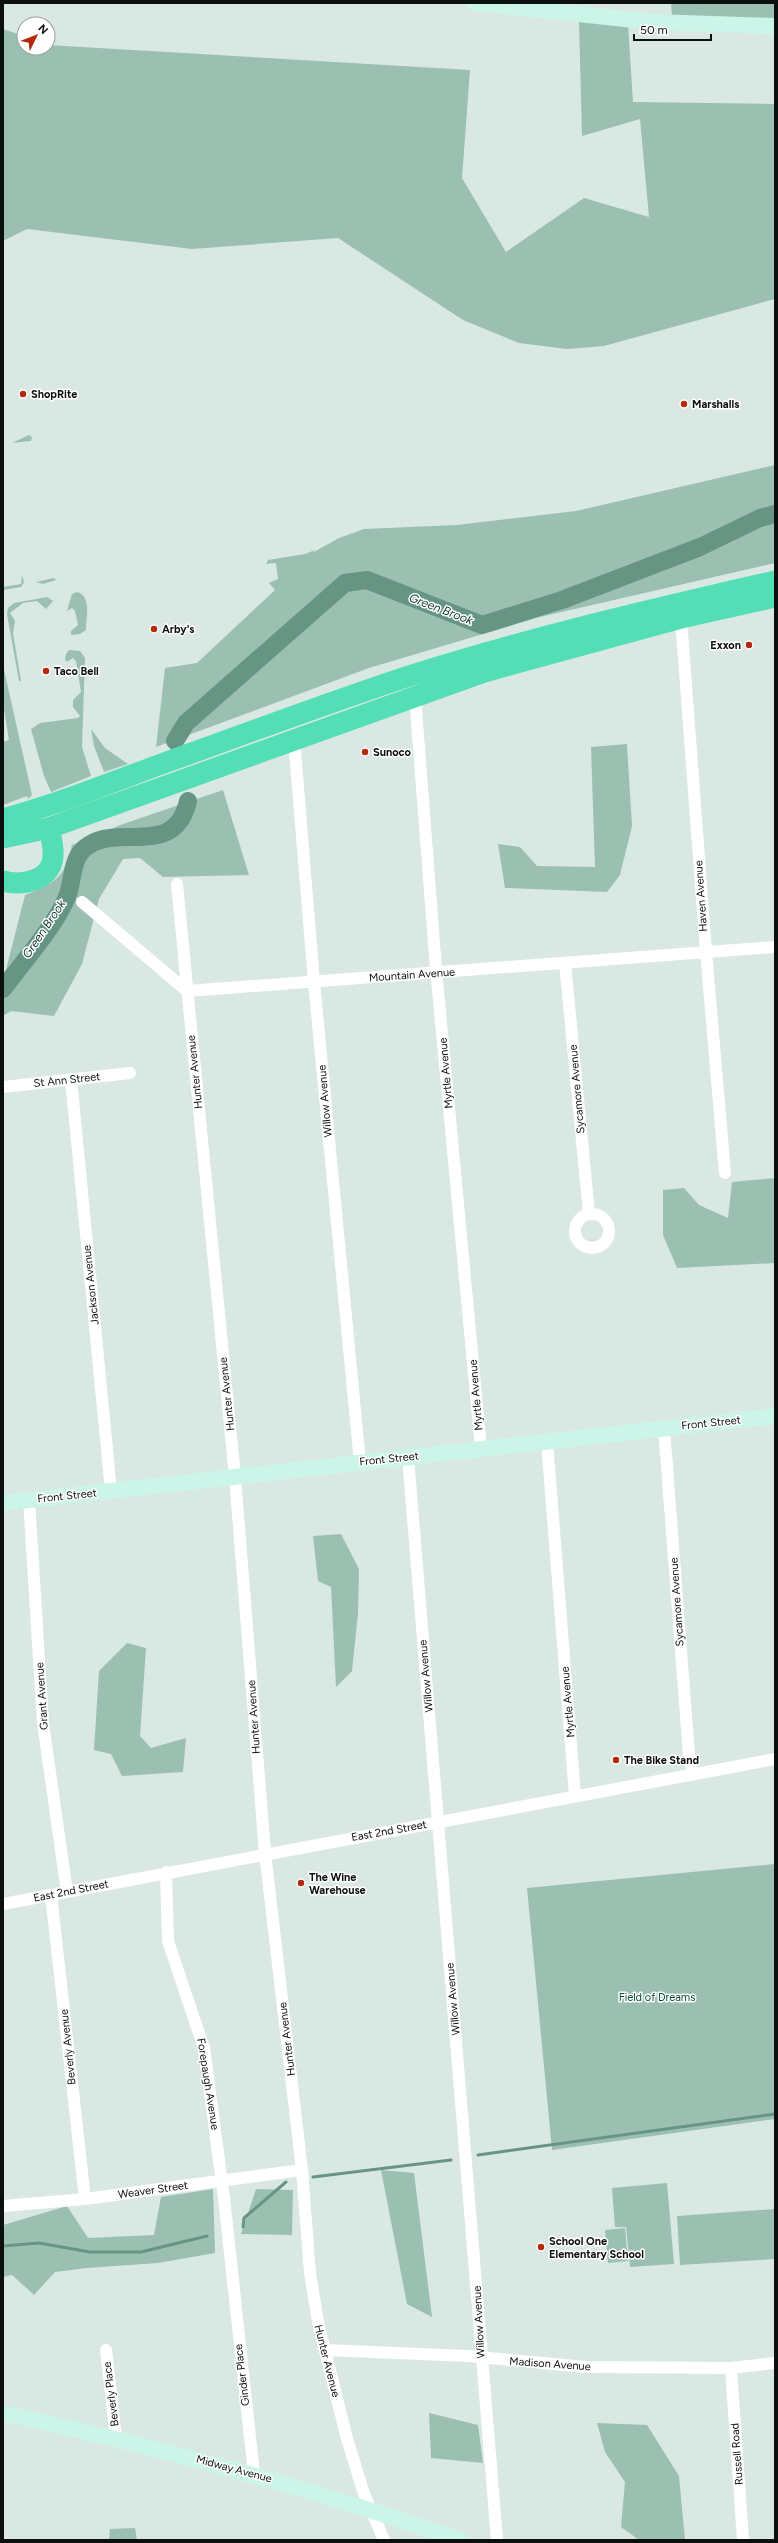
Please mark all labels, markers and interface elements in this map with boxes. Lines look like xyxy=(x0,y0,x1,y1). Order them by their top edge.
north arrow xyxy=(16,16,56,56)
scale bar xyxy=(634,16,711,42)
text: N xyxy=(35,22,51,37)
text: 50 m xyxy=(640,23,668,37)
place label: ShopRite xyxy=(31,388,77,401)
marker: ShopRite xyxy=(18,389,28,399)
place label: Marshalls xyxy=(692,398,739,411)
marker: Marshalls xyxy=(679,399,689,409)
water label: Green Brook xyxy=(407,590,476,628)
place label: Arby's xyxy=(162,623,195,636)
marker: Arby's xyxy=(149,624,159,634)
place label: Exxon xyxy=(710,639,741,652)
marker: Exxon xyxy=(744,640,754,650)
place label: Taco Bell xyxy=(54,665,99,678)
marker: Taco Bell xyxy=(41,666,51,676)
place label: Sunoco xyxy=(373,746,412,759)
marker: Sunoco xyxy=(360,747,370,757)
street label: Haven Avenue xyxy=(692,860,710,932)
water label: Green Brook xyxy=(19,896,69,961)
street label: Mountain Avenue xyxy=(368,966,456,984)
street label: Hunter Avenue xyxy=(185,1034,205,1110)
street label: Myrtle Avenue xyxy=(436,1037,456,1109)
street label: Sycamore Avenue xyxy=(567,1044,587,1134)
street label: Willow Avenue xyxy=(315,1064,335,1138)
street label: St Ann Street xyxy=(33,1070,101,1090)
street label: Jackson Avenue xyxy=(80,1244,102,1326)
street label: Hunter Avenue xyxy=(217,1356,237,1432)
street label: Myrtle Avenue xyxy=(466,1359,486,1431)
street label: Front Street xyxy=(681,1413,741,1433)
street label: Front Street xyxy=(359,1449,419,1469)
street label: Front Street xyxy=(37,1486,97,1506)
street label: Sycamore Avenue xyxy=(667,1557,687,1647)
street label: Willow Avenue xyxy=(416,1639,436,1713)
street label: Grant Avenue xyxy=(33,1662,51,1730)
street label: Myrtle Avenue xyxy=(558,1666,578,1738)
street label: Hunter Avenue xyxy=(245,1679,263,1755)
place label: The Bike Stand xyxy=(624,1754,699,1767)
marker: The Bike Stand xyxy=(611,1755,621,1765)
street label: East 2nd Street xyxy=(350,1818,428,1844)
place label: The Wine Warehouse xyxy=(309,1871,366,1897)
street label: East 2nd Street xyxy=(32,1877,110,1905)
marker: The Wine Warehouse xyxy=(296,1878,306,1888)
street label: Willow Avenue xyxy=(443,1962,463,2036)
park label: Field of Dreams xyxy=(619,1991,695,2004)
street label: Hunter Avenue xyxy=(276,2001,298,2077)
street label: Beverly Avenue xyxy=(58,2009,78,2085)
street label: Forepaugh Avenue xyxy=(194,2037,222,2131)
street label: Weaver Street xyxy=(117,2179,189,2201)
place label: School One Elementary School xyxy=(549,2235,644,2261)
marker: School One Elementary School xyxy=(536,2242,546,2252)
street label: Willow Avenue xyxy=(471,2285,487,2359)
street label: Hunter Avenue xyxy=(312,2323,342,2399)
street label: Ginder Place xyxy=(232,2343,252,2407)
street label: Madison Avenue xyxy=(509,2355,591,2373)
street label: Beverly Place xyxy=(101,2361,121,2427)
street label: Russell Road xyxy=(728,2423,746,2485)
street label: Midway Avenue xyxy=(195,2453,273,2485)

